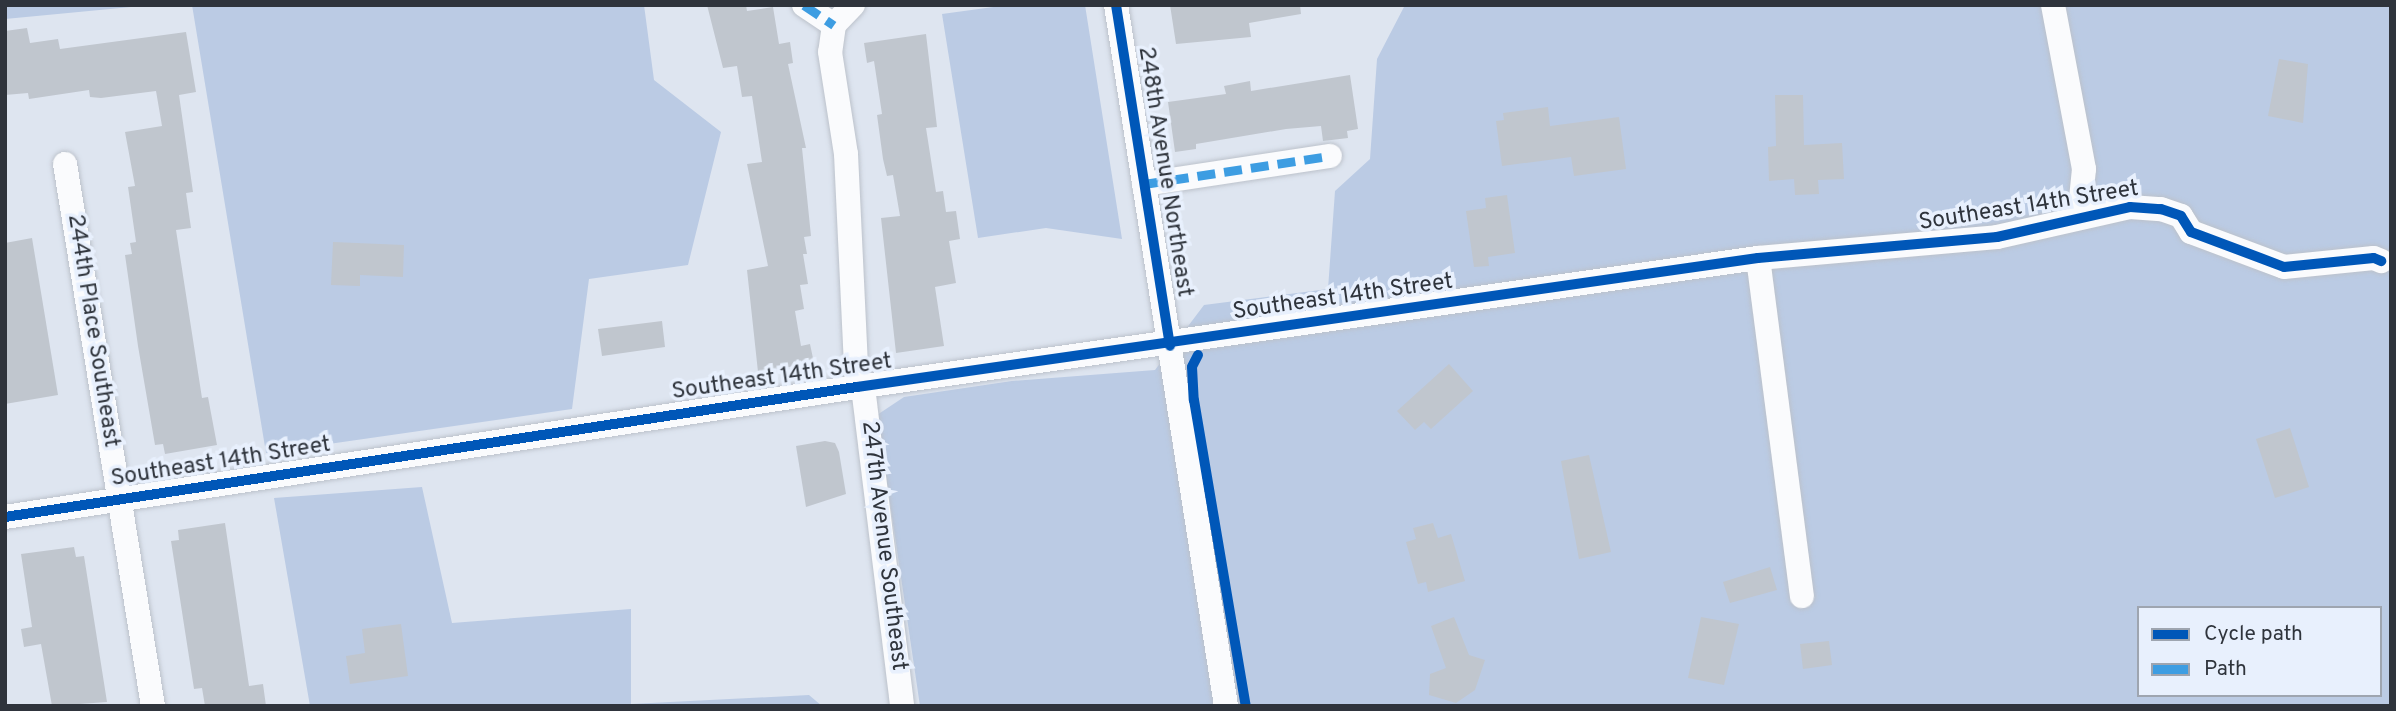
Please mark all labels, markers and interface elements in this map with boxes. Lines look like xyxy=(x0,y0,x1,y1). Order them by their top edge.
street label: 248th Avenue Northeast xyxy=(1130,44,1198,300)
street label: Southeast 14th Street xyxy=(1917,176,2141,238)
street label: 244th Place Southeast xyxy=(60,212,124,450)
street label: Southeast 14th Street xyxy=(1231,269,1455,327)
street label: Southeast 14th Street xyxy=(670,349,894,407)
street label: 247th Avenue Southeast xyxy=(854,419,912,673)
street label: Southeast 14th Street xyxy=(109,432,333,494)
legend xyxy=(2137,606,2382,697)
text: Cycle path xyxy=(2204,621,2303,648)
text: Path xyxy=(2204,656,2247,683)

